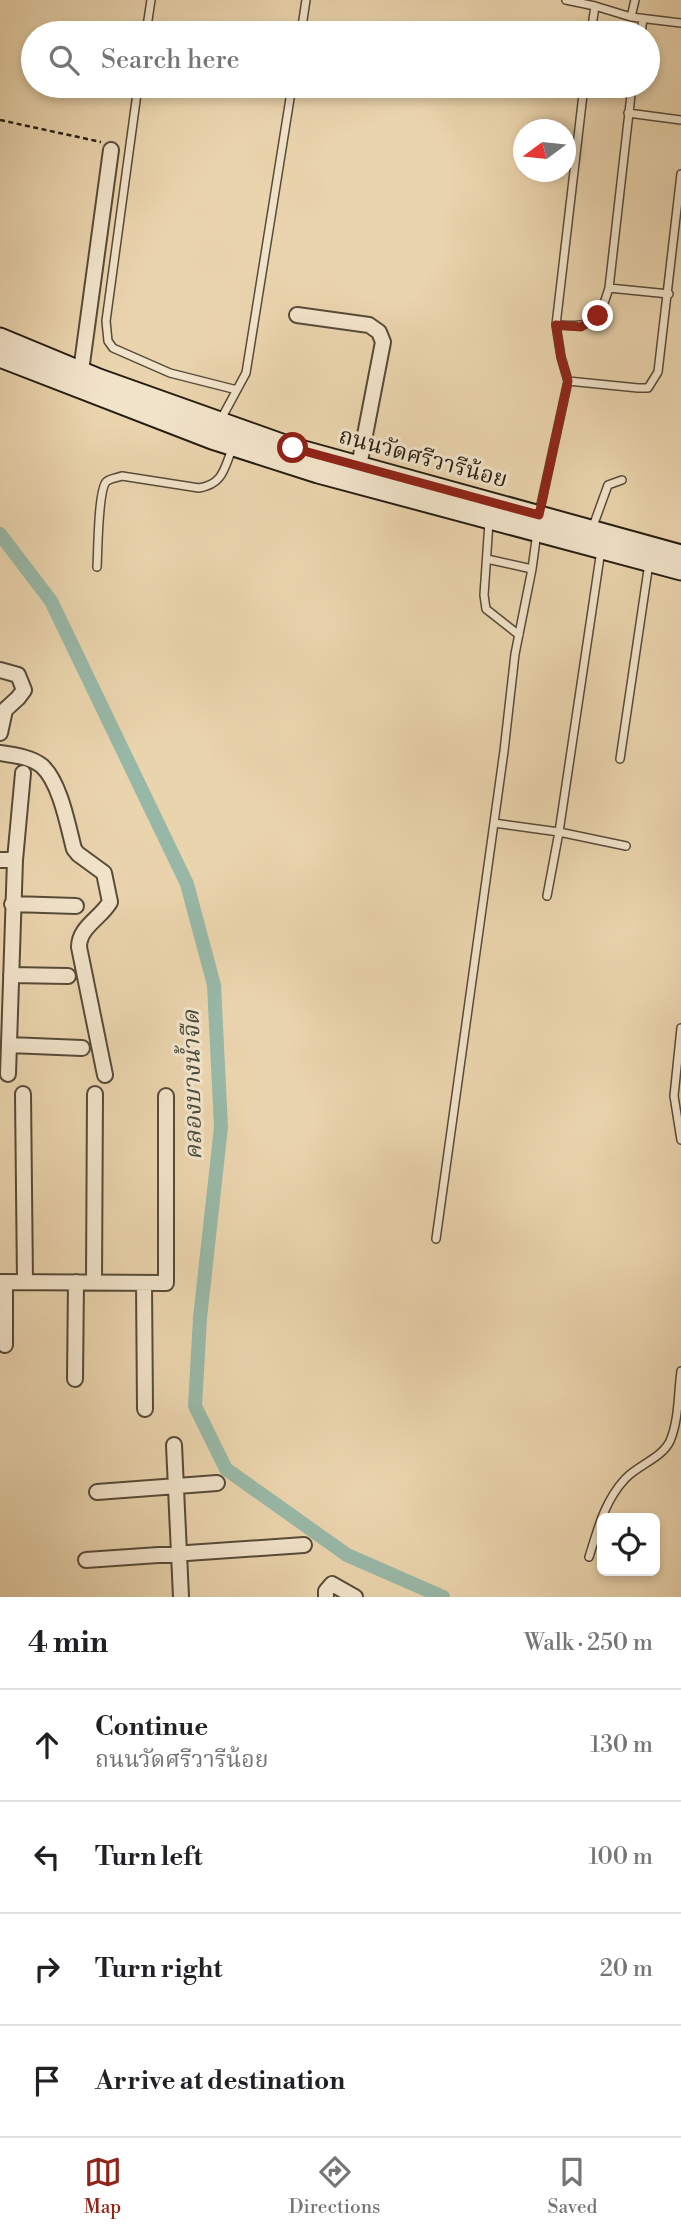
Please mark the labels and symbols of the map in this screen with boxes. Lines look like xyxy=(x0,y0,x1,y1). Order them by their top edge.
north arrow xyxy=(513,119,576,182)
route end xyxy=(582,300,613,331)
street label: ถนนวัดศรีวารีน้อย xyxy=(336,422,510,494)
route start xyxy=(277,432,308,463)
water label: คลองบางน้ำจืด xyxy=(173,1009,209,1160)

